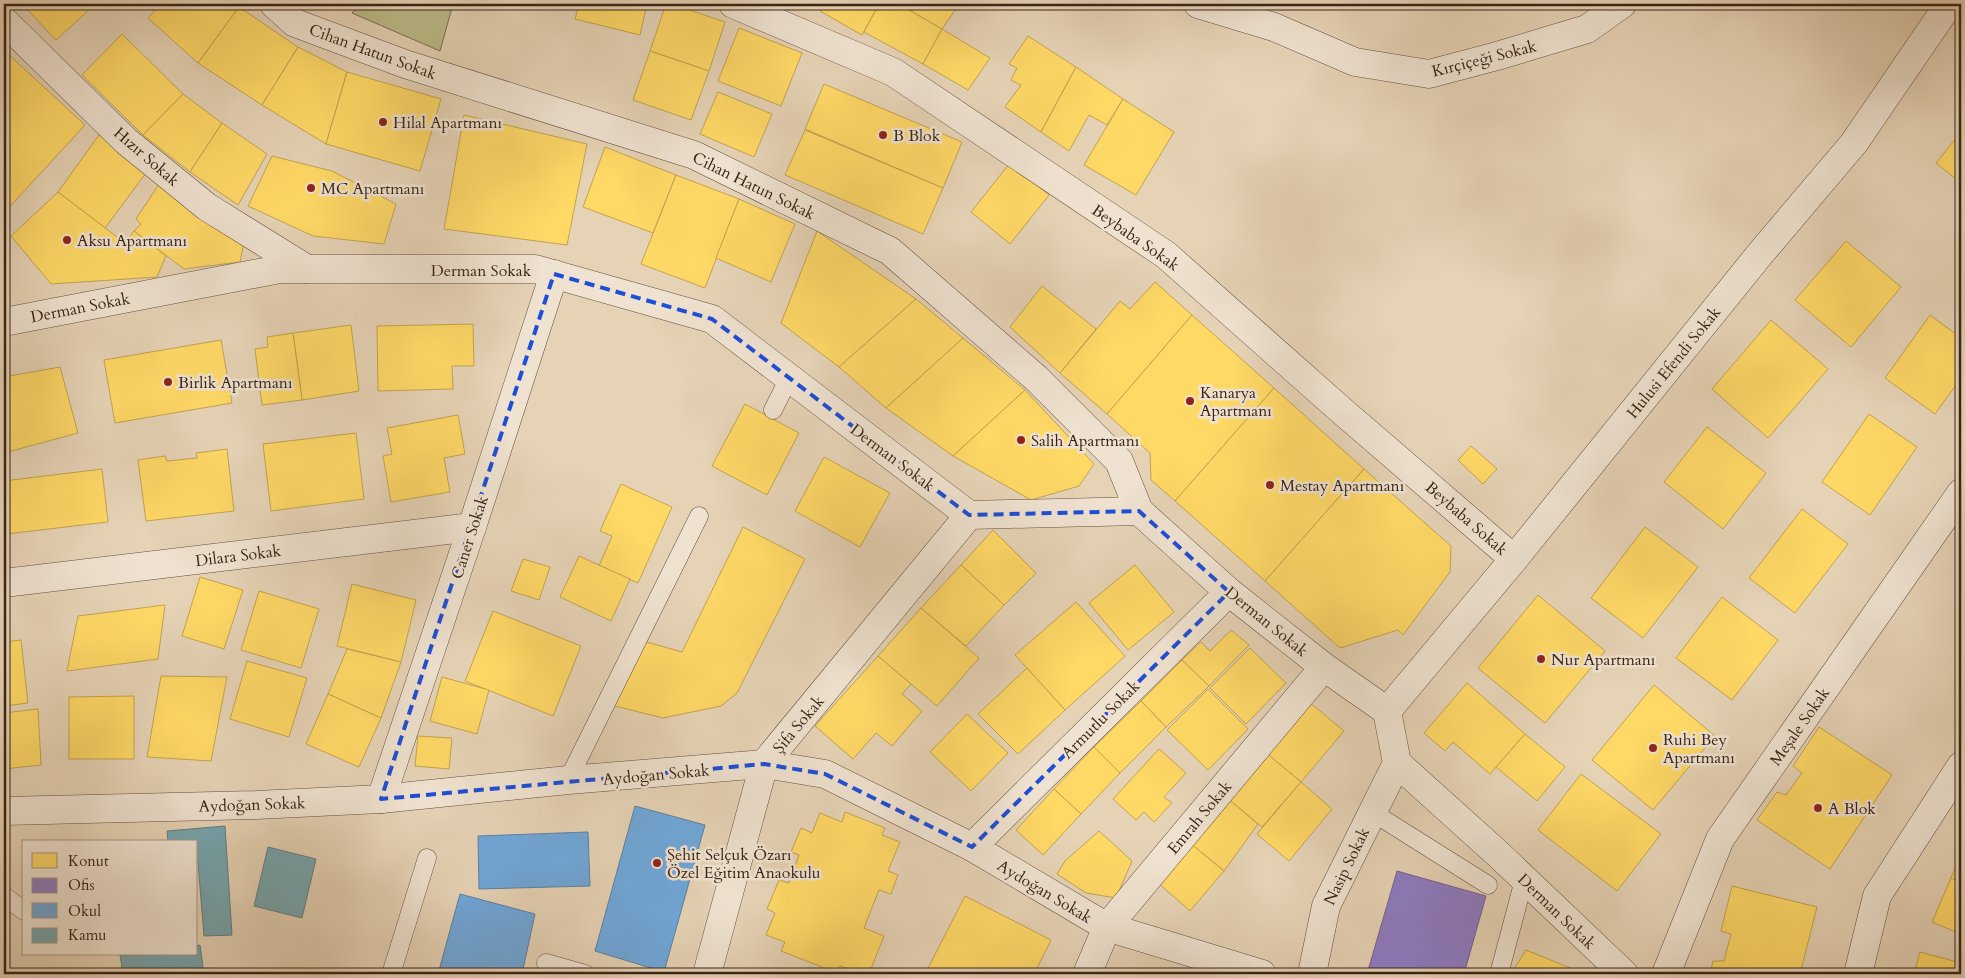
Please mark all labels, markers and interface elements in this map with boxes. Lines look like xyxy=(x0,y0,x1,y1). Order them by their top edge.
street label: Cihan Hatun Sokak xyxy=(306,19,440,85)
street label: Kırçiçeği Sokak xyxy=(1430,35,1539,83)
place label: Hilal Apartmanı xyxy=(393,112,502,134)
marker: Hilal Apartmanı xyxy=(377,116,389,128)
street label: Hızır Sokak xyxy=(109,122,184,192)
place label: B Blok xyxy=(893,125,941,147)
marker: B Blok xyxy=(877,129,889,141)
street label: Cihan Hatun Sokak xyxy=(688,147,819,225)
place label: MC Apartmanı xyxy=(321,178,425,200)
marker: MC Apartmanı xyxy=(305,182,317,194)
street label: Beybaba Sokak xyxy=(1087,199,1184,277)
place label: Aksu Apartmanı xyxy=(77,230,188,252)
marker: Aksu Apartmanı xyxy=(61,234,73,246)
street label: Derman Sokak xyxy=(431,260,532,282)
street label: Derman Sokak xyxy=(29,287,132,328)
street label: Hulusi Efendi Sokak xyxy=(1622,302,1726,423)
place label: Birlik Apartmanı xyxy=(178,372,293,394)
marker: Birlik Apartmanı xyxy=(162,376,174,388)
place label: Kanarya Apartmanı xyxy=(1200,382,1272,422)
marker: Kanarya Apartmanı xyxy=(1184,395,1196,407)
street label: Derman Sokak xyxy=(846,419,940,497)
place label: Salih Apartmanı xyxy=(1031,430,1140,452)
marker: Salih Apartmanı xyxy=(1015,434,1027,446)
place label: Mestay Apartmanı xyxy=(1280,475,1405,497)
street label: Beybaba Sokak xyxy=(1420,477,1513,561)
marker: Mestay Apartmanı xyxy=(1264,479,1276,491)
street label: Caner Sokak xyxy=(446,492,494,582)
street label: Dilara Sokak xyxy=(194,540,283,572)
street label: Derman Sokak xyxy=(1220,582,1313,662)
place label: Nur Apartmanı xyxy=(1551,649,1656,671)
marker: Nur Apartmanı xyxy=(1535,653,1547,665)
street label: Armutlu Sokak xyxy=(1057,675,1145,764)
street label: Meşale Sokak xyxy=(1765,683,1835,770)
street label: Şifa Sokak xyxy=(768,691,830,758)
place label: Ruhi Bey Apartmanı xyxy=(1663,729,1735,769)
marker: Ruhi Bey Apartmanı xyxy=(1647,742,1659,754)
street label: Aydoğan Sokak xyxy=(602,759,711,791)
street label: Emrah Sokak xyxy=(1162,776,1237,859)
street label: Aydoğan Sokak xyxy=(198,792,306,818)
place label: A Blok xyxy=(1828,798,1876,820)
marker: A Blok xyxy=(1812,802,1824,814)
street label: Nasip Sokak xyxy=(1319,824,1375,909)
legend xyxy=(22,840,198,956)
place label: Şehit Selçuk Özarı Özel Eğitim Anaokulu xyxy=(667,844,821,884)
text: Konut xyxy=(68,851,109,871)
street label: Aydoğan Sokak xyxy=(993,855,1096,929)
marker: Şehit Selçuk Özarı Özel Eğitim Anaokulu xyxy=(651,857,663,869)
street label: Derman Sokak xyxy=(1512,869,1600,955)
text: Ofis xyxy=(68,875,94,895)
text: Okul xyxy=(68,901,101,921)
text: Kamu xyxy=(68,925,107,945)

